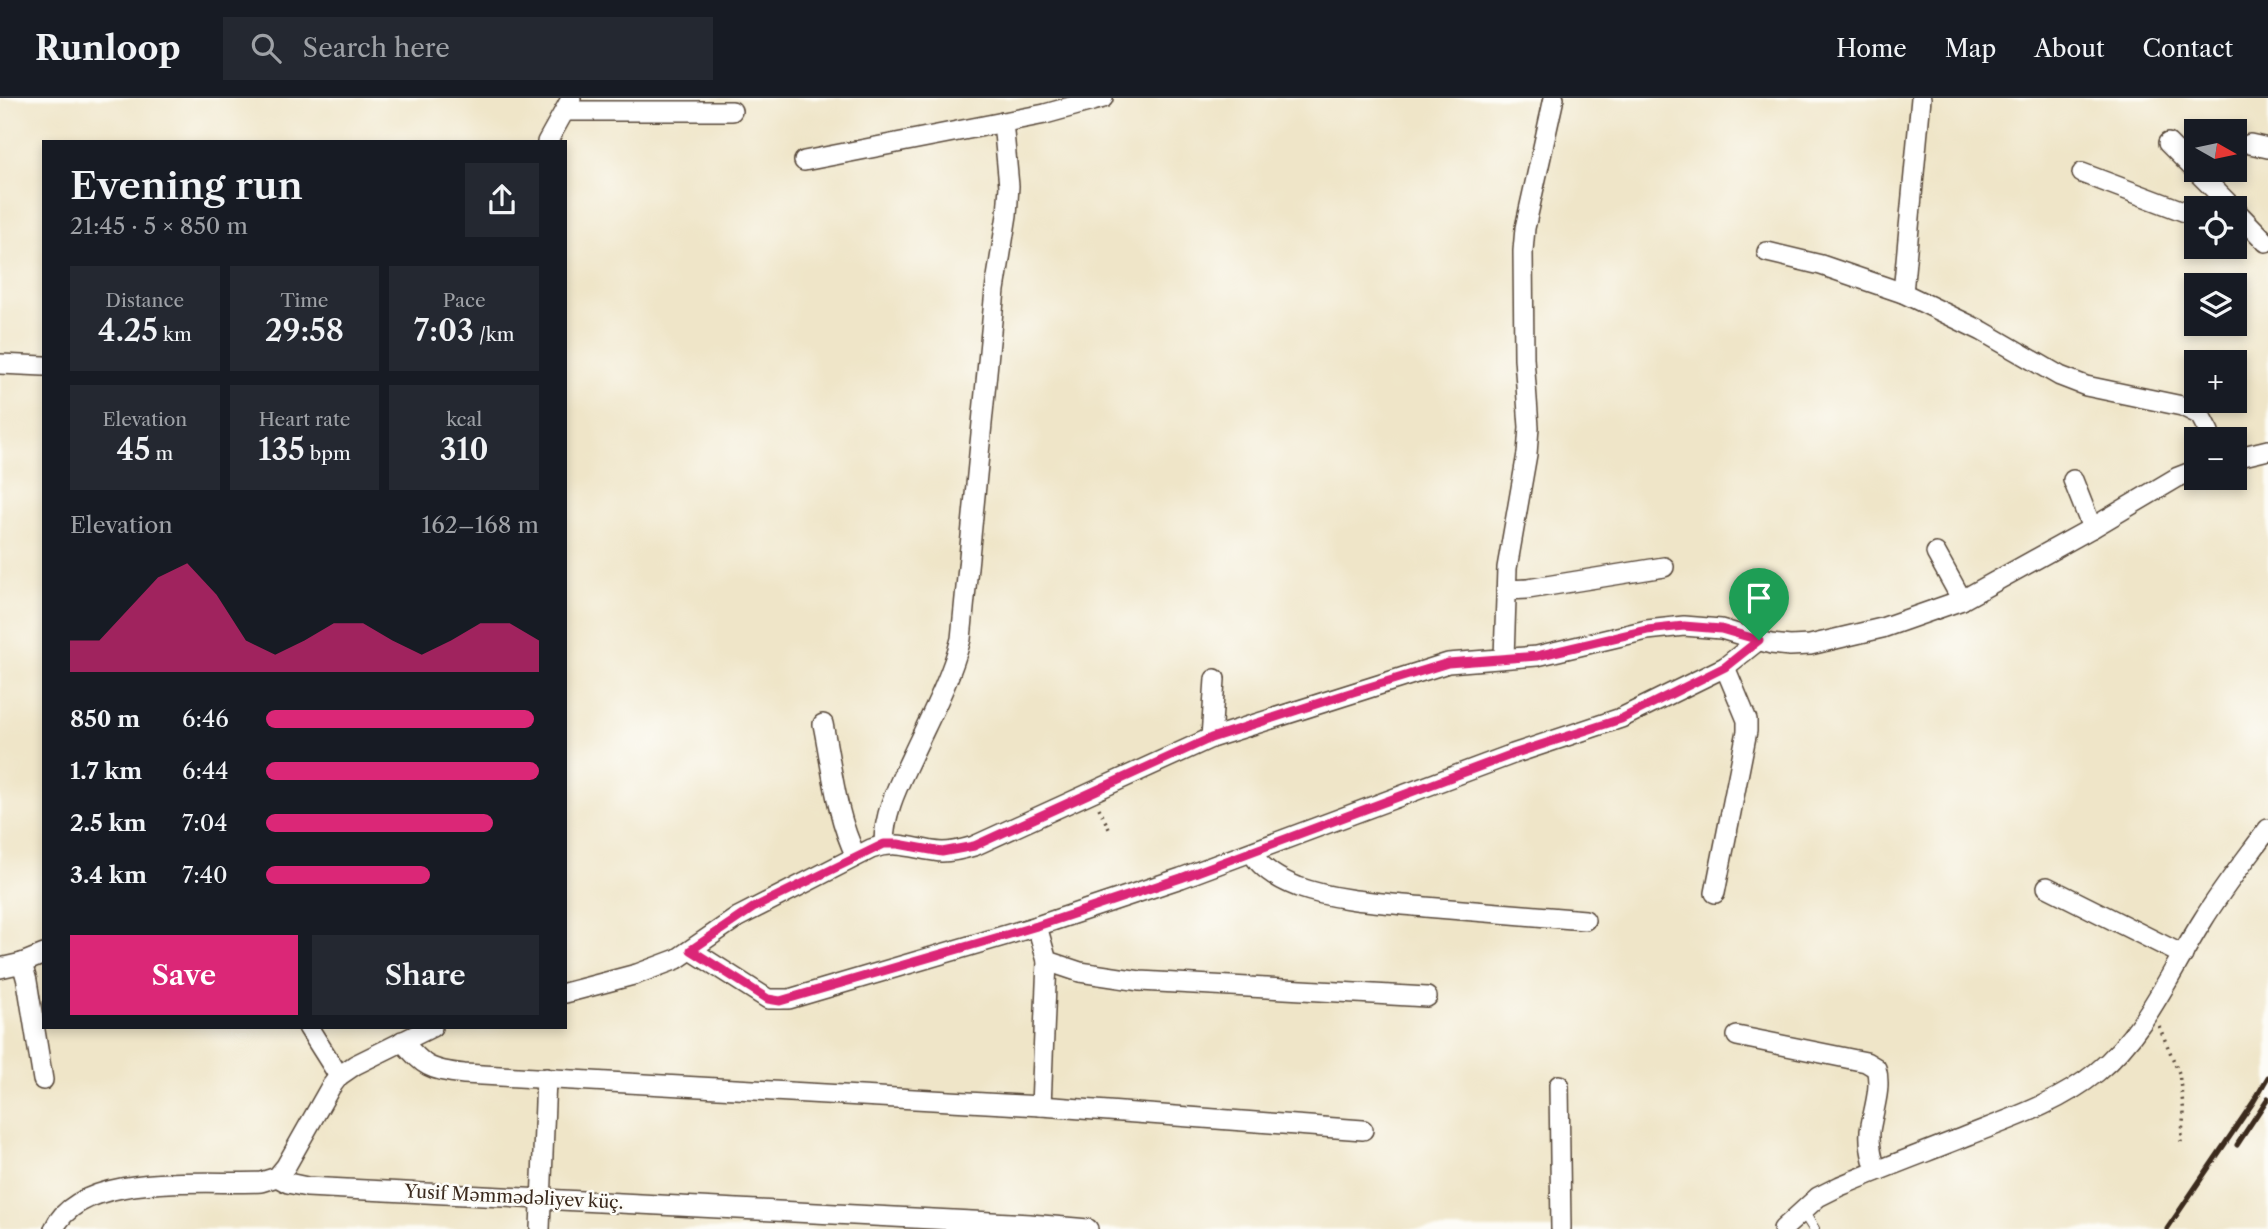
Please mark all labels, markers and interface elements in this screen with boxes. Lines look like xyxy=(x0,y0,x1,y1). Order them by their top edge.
search box xyxy=(223,17,713,80)
text: Runloop xyxy=(35,28,181,69)
icon: search xyxy=(247,29,285,67)
text: Search here xyxy=(303,32,450,64)
text: Home xyxy=(1836,34,1907,63)
text: Map xyxy=(1945,34,1996,63)
text: About xyxy=(2034,34,2105,63)
text: Contact xyxy=(2143,34,2233,63)
north arrow xyxy=(2184,119,2247,182)
map controls xyxy=(2184,119,2247,490)
text: Evening run xyxy=(70,162,303,209)
button: share xyxy=(465,163,539,237)
button: locate xyxy=(2184,196,2247,259)
text: 21:45 · 5 × 850 m xyxy=(70,212,248,240)
button: layers xyxy=(2184,273,2247,336)
text: Distance xyxy=(106,289,184,312)
text: Time xyxy=(280,289,329,312)
text: Pace xyxy=(443,289,486,312)
text: 4.25 xyxy=(98,312,158,349)
text: 29:58 xyxy=(265,312,344,349)
text: 7:03 xyxy=(414,312,474,349)
text: km xyxy=(158,323,192,346)
text: /km xyxy=(474,323,514,346)
button: + xyxy=(2184,350,2247,413)
text: Elevation xyxy=(102,408,187,431)
text: Heart rate xyxy=(259,408,350,431)
text: kcal xyxy=(446,408,482,431)
button: − xyxy=(2184,427,2247,490)
text: 45 xyxy=(116,431,151,468)
text: 135 xyxy=(258,431,305,468)
text: 310 xyxy=(440,431,489,468)
text: m xyxy=(151,442,173,465)
text: bpm xyxy=(305,442,351,465)
text: Elevation xyxy=(70,511,173,539)
text: 162–168 m xyxy=(421,511,539,539)
pin xyxy=(1729,568,1789,640)
icon: arrive xyxy=(1740,579,1778,617)
text: 850 m xyxy=(70,705,140,733)
text: 6:46 xyxy=(182,705,229,733)
text: 1.7 km xyxy=(70,757,142,785)
text: 6:44 xyxy=(182,757,229,785)
text: 2.5 km xyxy=(70,809,146,837)
text: 7:04 xyxy=(182,809,228,837)
text: 3.4 km xyxy=(70,861,147,889)
text: 7:40 xyxy=(182,861,228,889)
button: Save xyxy=(70,935,298,1015)
button: Share xyxy=(312,935,539,1015)
street label: Yusif Məmmədəliyev küç. xyxy=(403,1180,624,1214)

